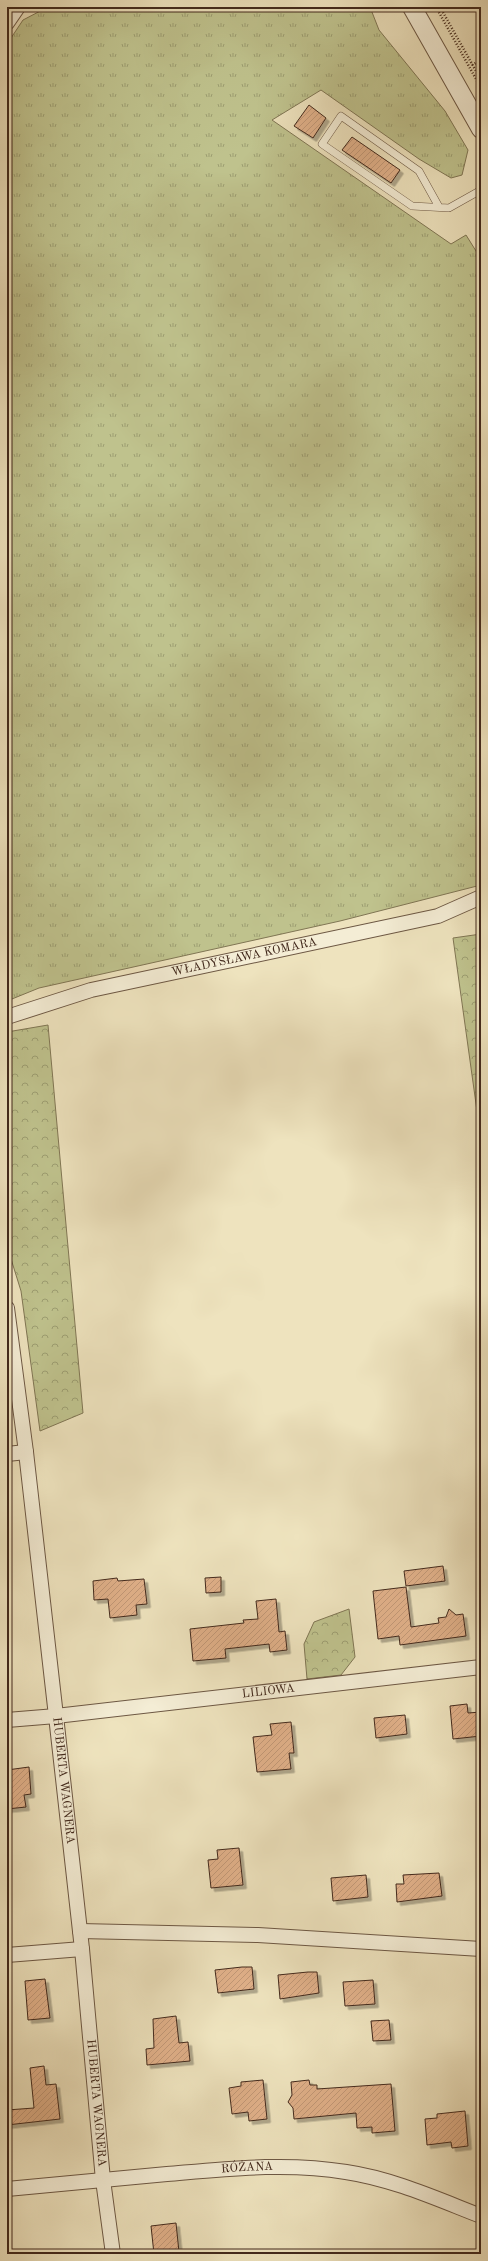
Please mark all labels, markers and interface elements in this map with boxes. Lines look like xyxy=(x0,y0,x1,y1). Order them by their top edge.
street label: WŁADYSŁAWA KOMARA xyxy=(170,936,318,979)
street label: LILIOWA xyxy=(241,1682,296,1701)
street label: HUBERTA WAGNERA xyxy=(50,1716,76,1845)
street label: HUBERTA WAGNERA xyxy=(84,2039,108,2167)
street label: RÓŻANA xyxy=(221,2158,273,2175)

